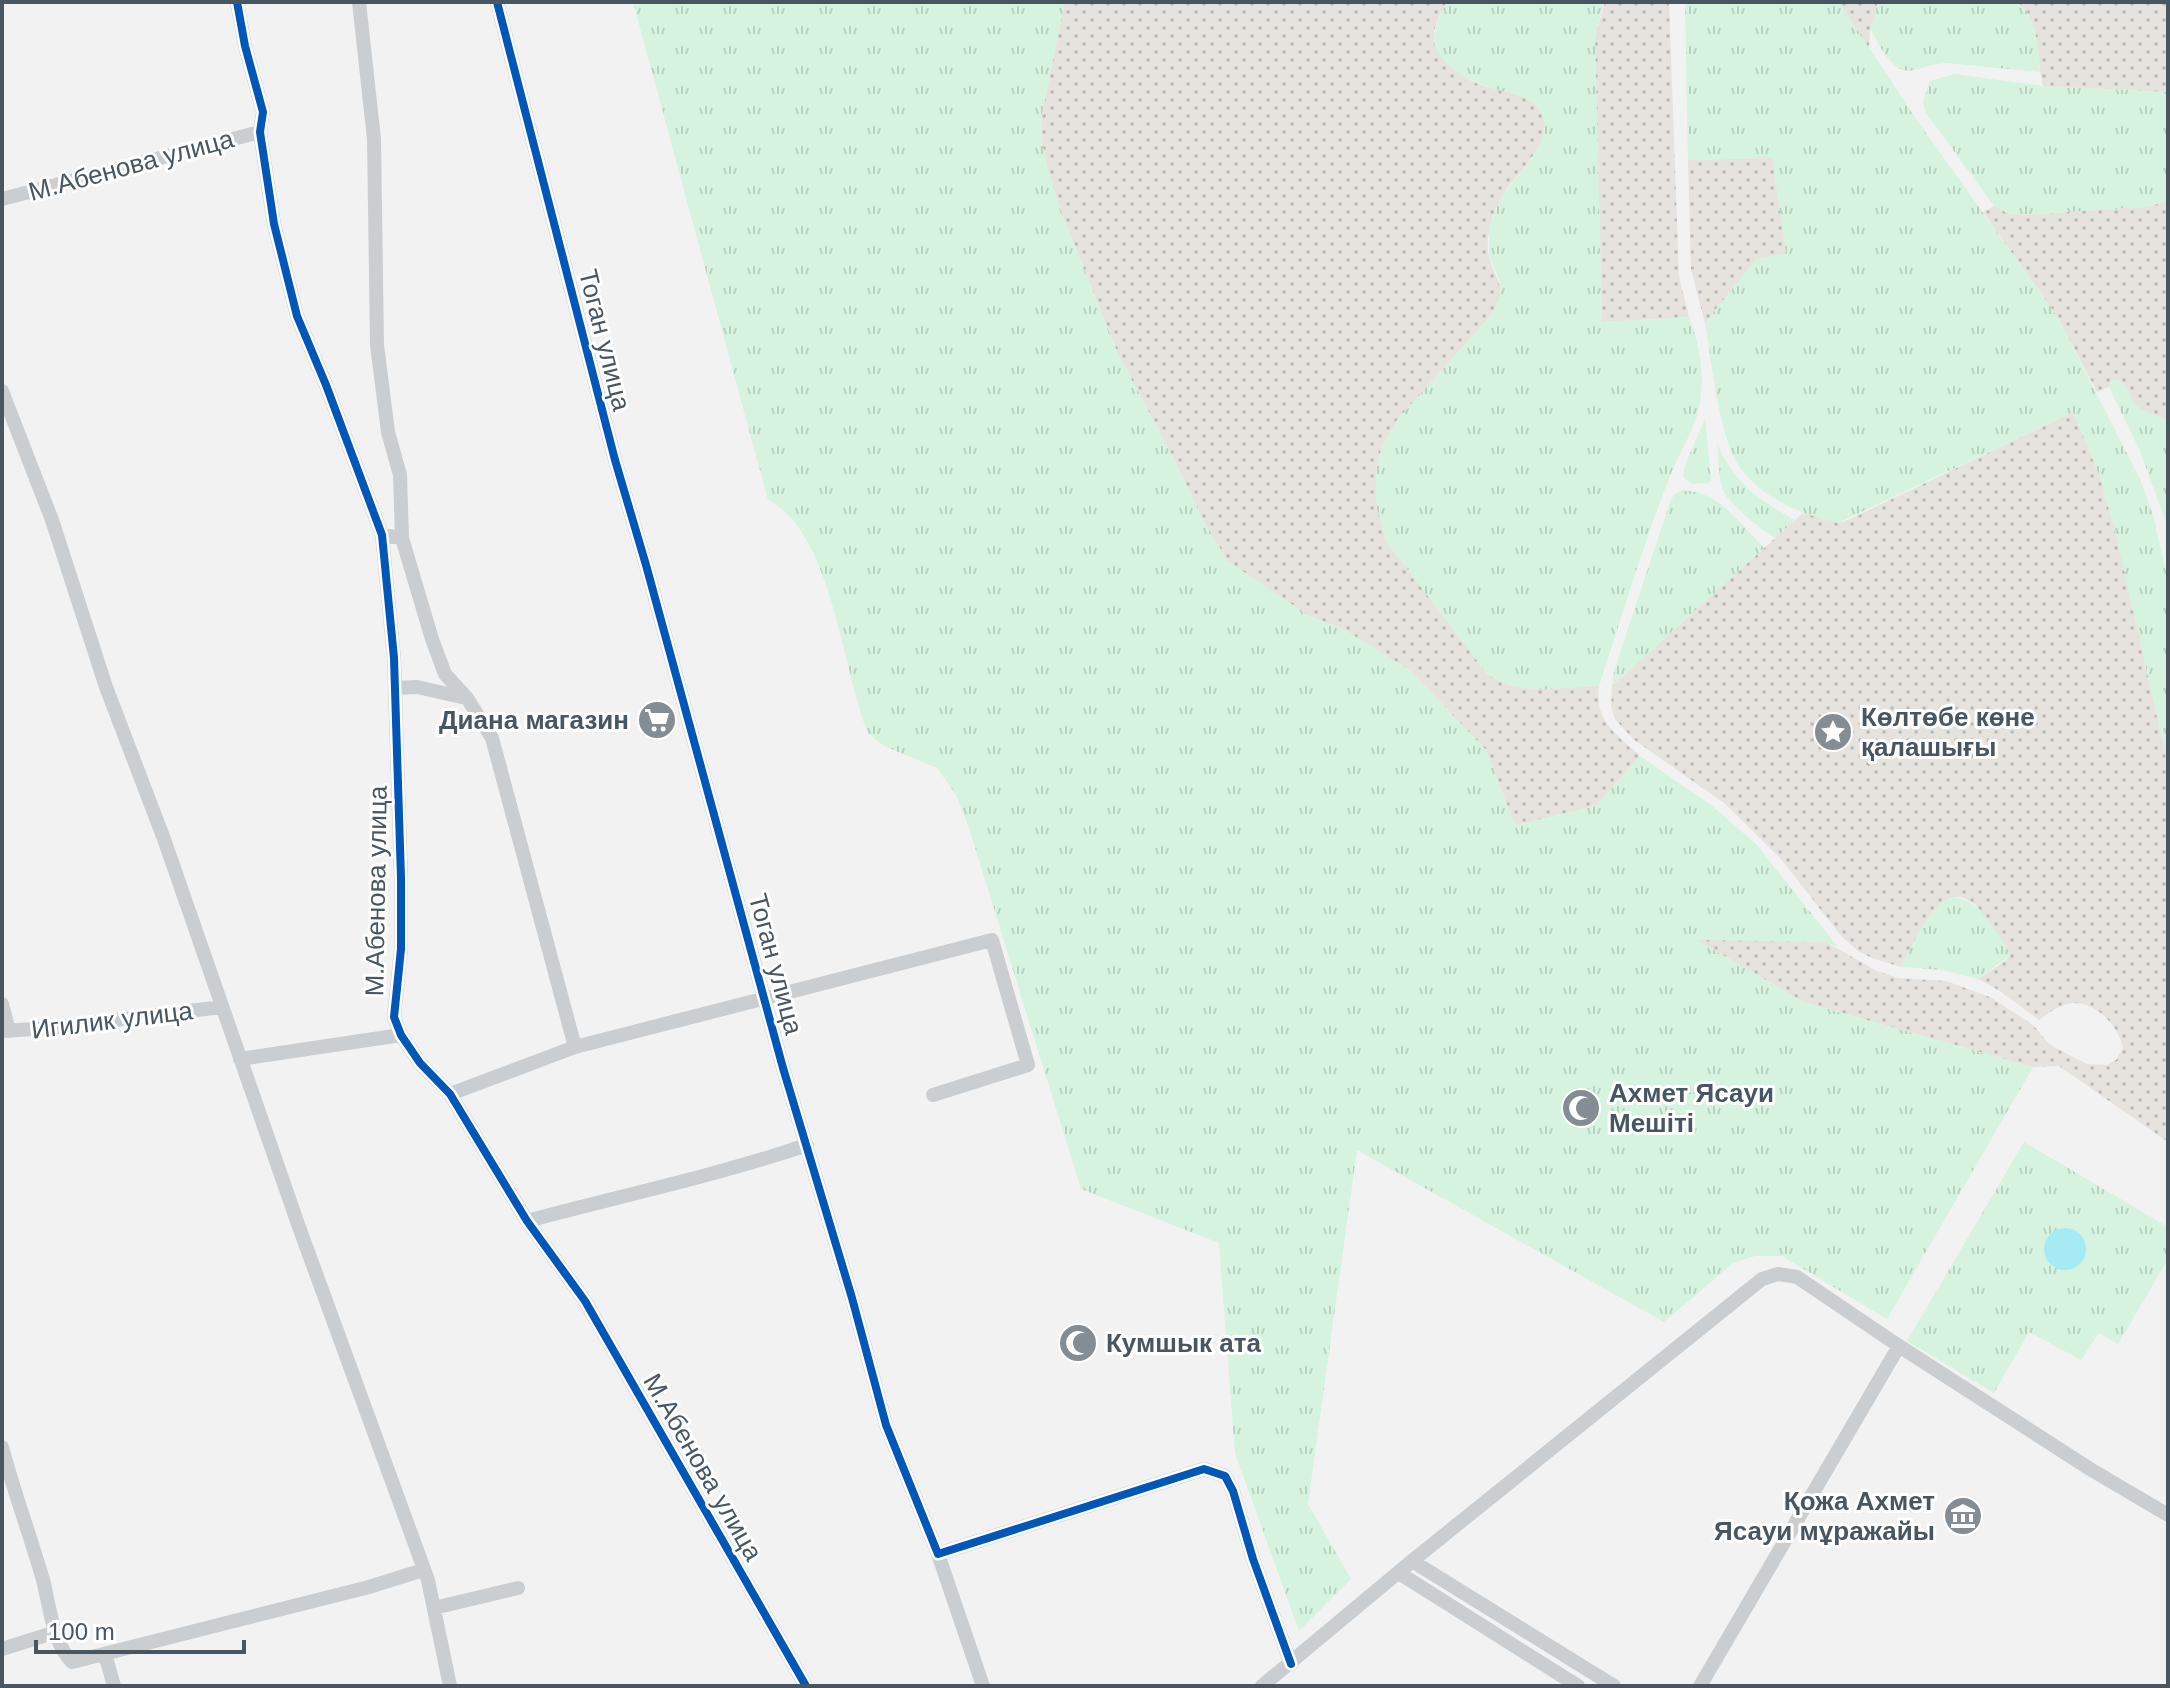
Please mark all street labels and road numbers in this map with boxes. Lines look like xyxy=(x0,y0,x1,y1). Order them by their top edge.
street label: М.Абенова улица xyxy=(25,123,237,207)
street label: Тоган улица xyxy=(573,266,637,414)
street label: М.Абенова улица xyxy=(359,785,393,997)
street label: Тоган улица xyxy=(743,890,809,1038)
street label: Игилик улица xyxy=(30,995,195,1045)
street label: М.Абенова улица xyxy=(637,1368,769,1566)

